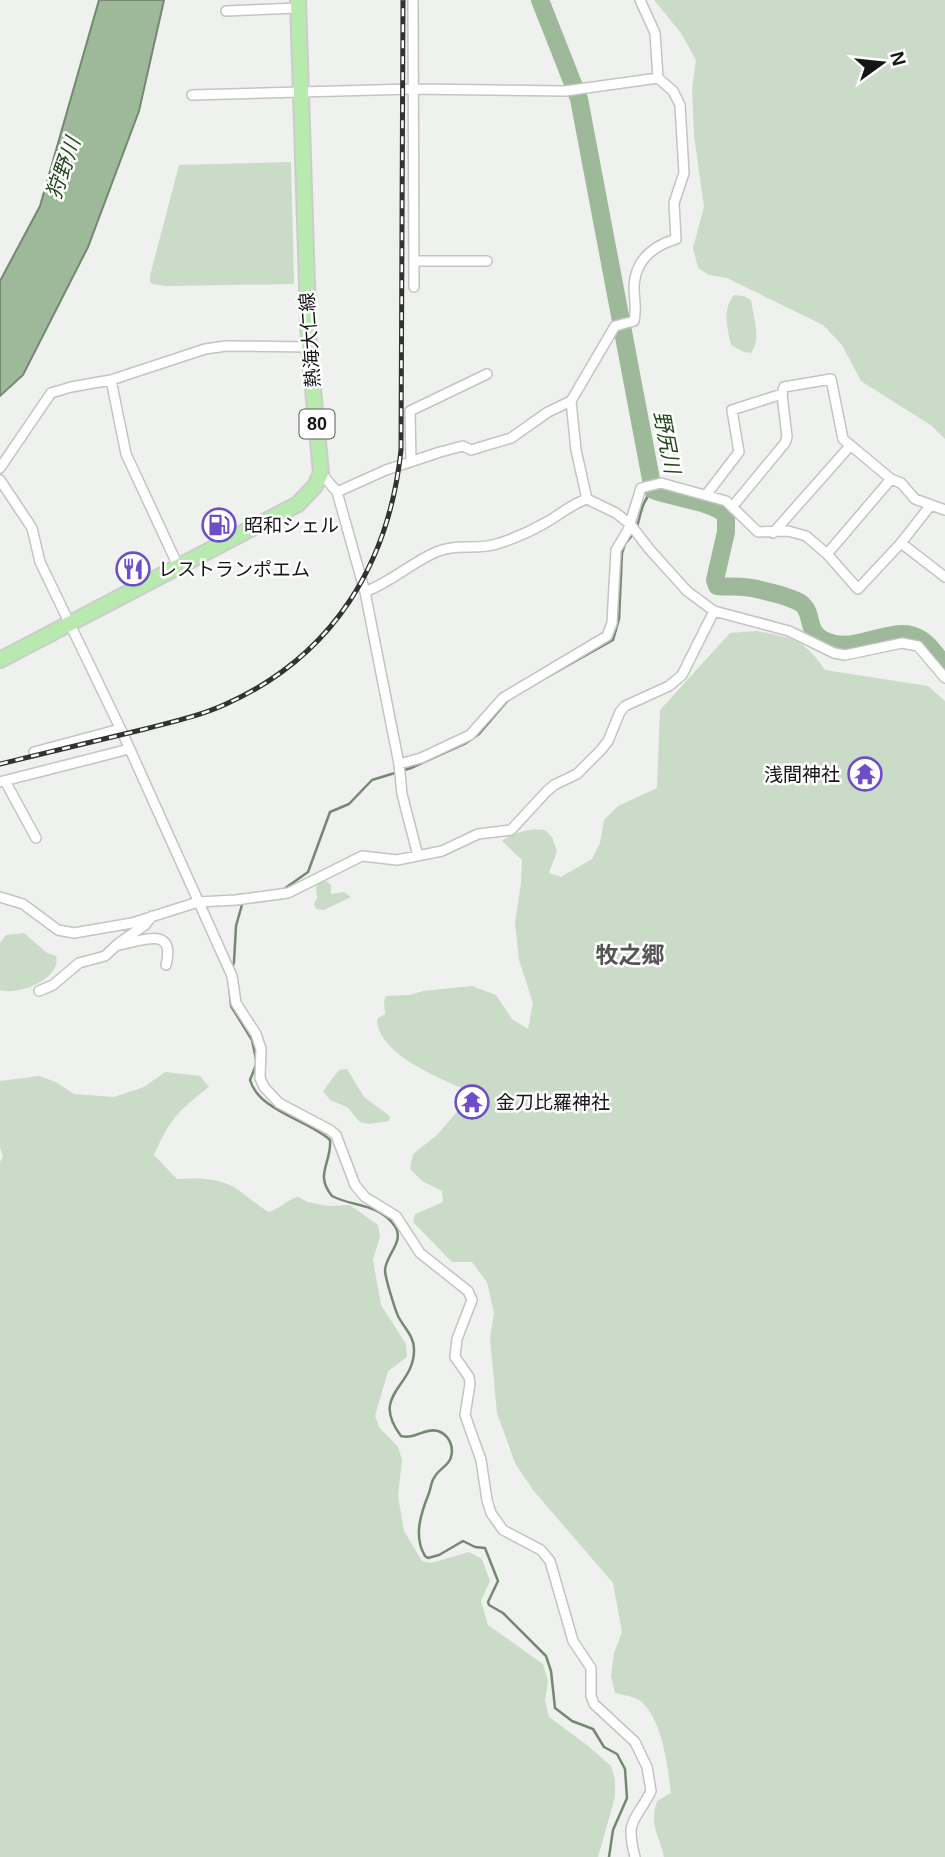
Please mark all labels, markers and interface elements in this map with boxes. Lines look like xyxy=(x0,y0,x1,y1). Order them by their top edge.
north arrow xyxy=(847,28,917,98)
text: N xyxy=(886,49,910,68)
water label: 狩野川 xyxy=(42,133,85,202)
street label: 熱海大仁線 xyxy=(296,292,324,388)
water label: 野尻川 xyxy=(650,409,685,477)
road number: 80 xyxy=(300,410,334,438)
fuel station icon: 昭和シェル xyxy=(200,506,238,544)
place label: 昭和シェル xyxy=(244,515,339,536)
restaurant icon: レストランポエム xyxy=(114,550,152,588)
place label: レストランポエム xyxy=(158,559,310,580)
temple icon: 浅間神社 xyxy=(846,755,884,793)
place label: 浅間神社 xyxy=(764,764,840,785)
district label: 牧之郷 xyxy=(596,942,665,968)
temple icon: 金刀比羅神社 xyxy=(453,1083,491,1121)
place label: 金刀比羅神社 xyxy=(496,1092,610,1113)

